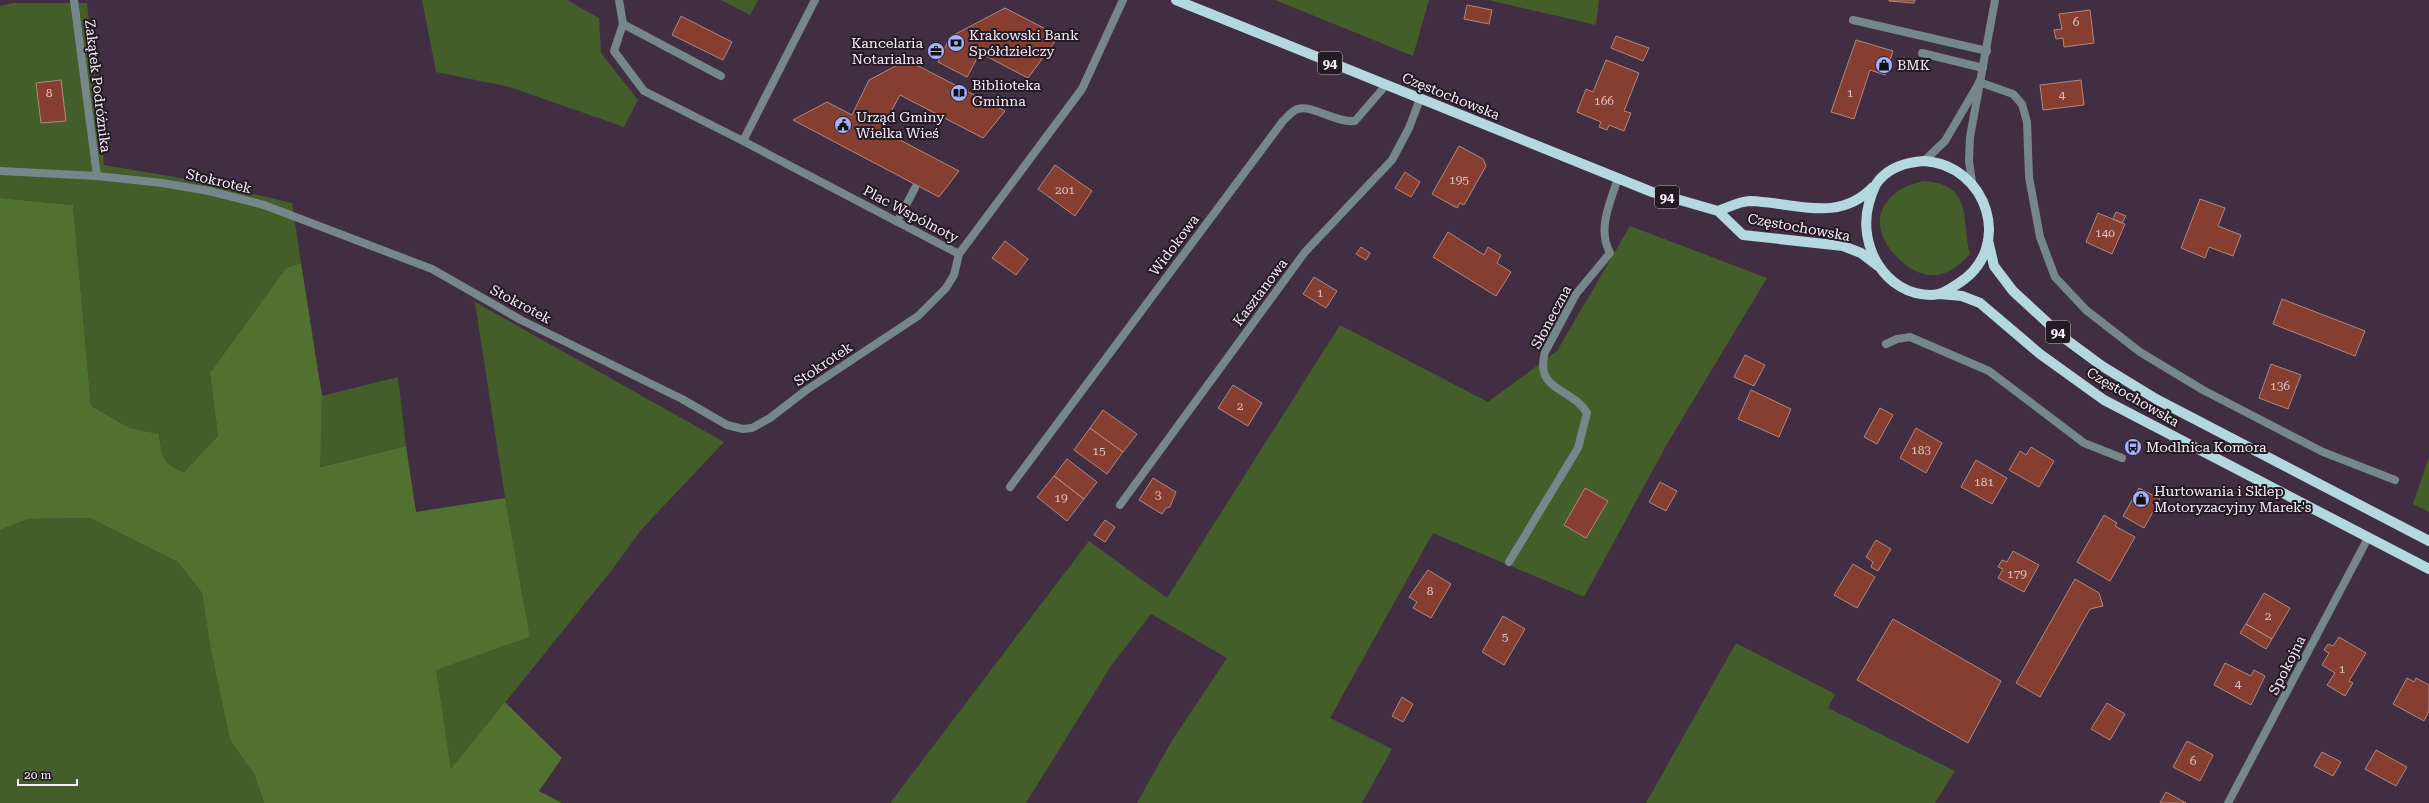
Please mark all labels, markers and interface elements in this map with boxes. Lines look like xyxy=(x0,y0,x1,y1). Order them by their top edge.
house number: 6 xyxy=(2073,15,2080,29)
street label: Zakątek Podróżnika xyxy=(82,19,114,154)
place label: Krakowski Bank Spółdzielczy xyxy=(969,27,1079,59)
bank icon: Krakowski Bank Spółdzielczy xyxy=(946,33,966,53)
place label: Kancelaria Notarialna xyxy=(851,35,923,67)
office icon: Kancelaria Notarialna xyxy=(926,41,946,61)
road number: 94 xyxy=(1318,52,1342,74)
shop icon: BMK xyxy=(1874,55,1894,75)
place label: BMK xyxy=(1897,57,1930,73)
street label: Częstochowska xyxy=(1400,69,1503,123)
place label: Biblioteka Gminna xyxy=(972,77,1041,109)
library icon: Biblioteka Gminna xyxy=(949,83,969,103)
house number: 8 xyxy=(46,86,53,100)
house number: 1 xyxy=(1847,86,1854,100)
house number: 4 xyxy=(2059,88,2066,102)
house number: 166 xyxy=(1594,94,1614,108)
place label: Urząd Gminy Wielka Wieś xyxy=(856,109,945,141)
public building icon: Urząd Gminy Wielka Wieś xyxy=(833,115,853,135)
street label: Stokrotek xyxy=(185,166,254,196)
house number: 195 xyxy=(1449,173,1469,187)
street label: Plac Wspólnoty xyxy=(861,182,962,246)
house number: 201 xyxy=(1055,183,1075,197)
road number: 94 xyxy=(1655,186,1679,208)
street label: Częstochowska xyxy=(1746,210,1852,244)
street label: Widokowa xyxy=(1146,211,1202,279)
house number: 140 xyxy=(2095,226,2115,240)
street label: Kasztanowa xyxy=(1230,255,1291,329)
street label: Stokrotek xyxy=(488,281,554,327)
street label: Słoneczna xyxy=(1528,282,1575,351)
house number: 1 xyxy=(1317,286,1324,300)
road number: 94 xyxy=(2046,321,2070,343)
street label: Stokrotek xyxy=(791,339,855,389)
street label: Częstochowska xyxy=(2084,364,2182,430)
house number: 136 xyxy=(2270,379,2290,393)
house number: 2 xyxy=(1237,399,1244,413)
bus stop icon: Modlnica Komora xyxy=(2123,437,2143,457)
place label: Modlnica Komora xyxy=(2146,439,2267,455)
house number: 183 xyxy=(1911,443,1931,457)
house number: 15 xyxy=(1092,444,1106,458)
house number: 181 xyxy=(1974,475,1994,489)
place label: Hurtowania i Sklep Motoryzacyjny Marek's xyxy=(2154,483,2312,515)
house number: 3 xyxy=(1155,488,1162,502)
shop icon: Hurtowania i Sklep Motoryzacyjny Marek's xyxy=(2131,489,2151,509)
house number: 19 xyxy=(1054,491,1068,505)
house number: 179 xyxy=(2007,567,2027,581)
house number: 8 xyxy=(1427,584,1434,598)
house number: 2 xyxy=(2265,609,2272,623)
house number: 5 xyxy=(1502,630,1509,644)
street label: Spokojna xyxy=(2265,632,2309,697)
house number: 1 xyxy=(2339,662,2346,676)
house number: 4 xyxy=(2235,677,2242,691)
house number: 6 xyxy=(2190,754,2197,768)
scale bar xyxy=(18,761,77,787)
text: 20 m xyxy=(24,768,51,782)

